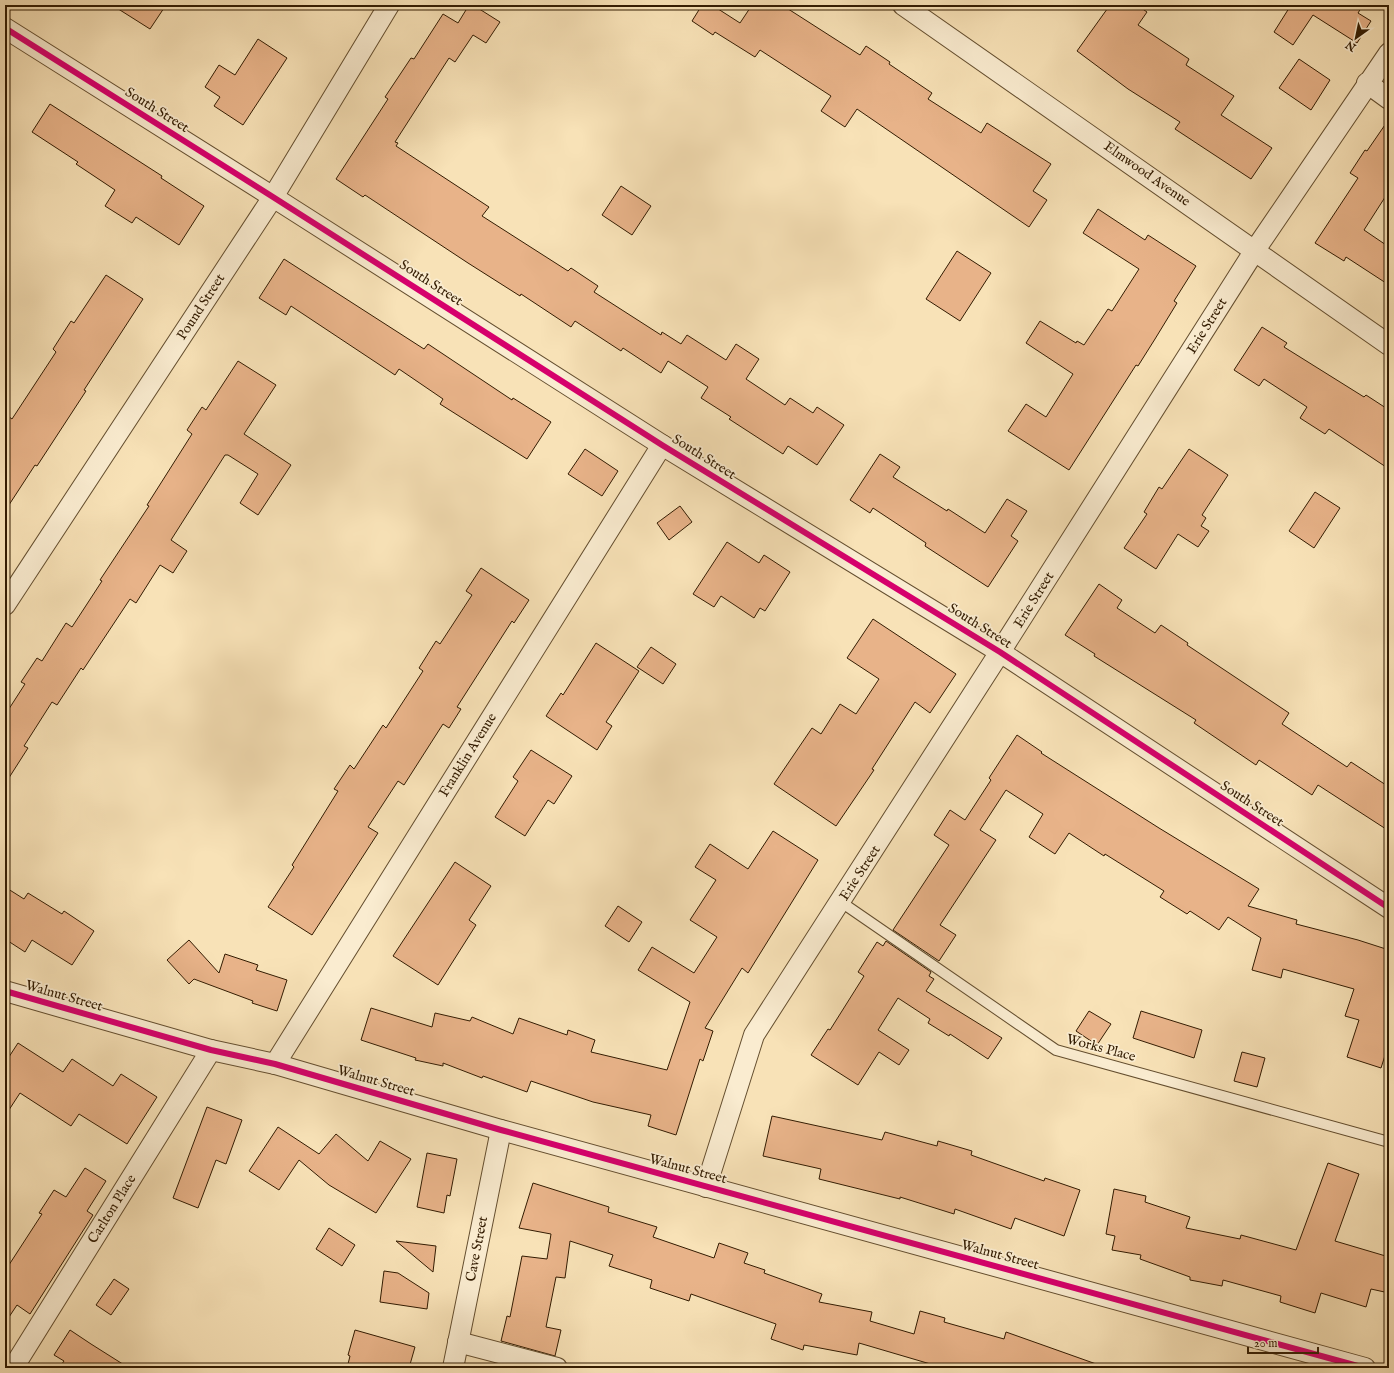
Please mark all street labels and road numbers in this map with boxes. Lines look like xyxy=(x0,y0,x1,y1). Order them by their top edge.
street label: South Street xyxy=(122,83,192,137)
street label: Elmwood Avenue xyxy=(1100,137,1194,211)
street label: South Street xyxy=(396,256,466,310)
street label: Pound Street xyxy=(173,270,229,343)
street label: Erie Street xyxy=(1183,294,1231,357)
street label: South Street xyxy=(669,430,739,484)
street label: Erie Street xyxy=(1010,568,1058,631)
street label: South Street xyxy=(945,599,1015,653)
street label: Franklin Avenue xyxy=(435,709,501,800)
street label: South Street xyxy=(1217,777,1287,831)
street label: Erie Street xyxy=(835,842,885,904)
street label: Walnut Street xyxy=(23,976,105,1016)
street label: Works Place xyxy=(1064,1030,1138,1066)
street label: Walnut Street xyxy=(335,1061,417,1101)
street label: Walnut Street xyxy=(647,1150,729,1188)
street label: Carlton Place xyxy=(84,1171,141,1247)
street label: Cave Street xyxy=(462,1215,492,1283)
street label: Walnut Street xyxy=(959,1236,1041,1274)

